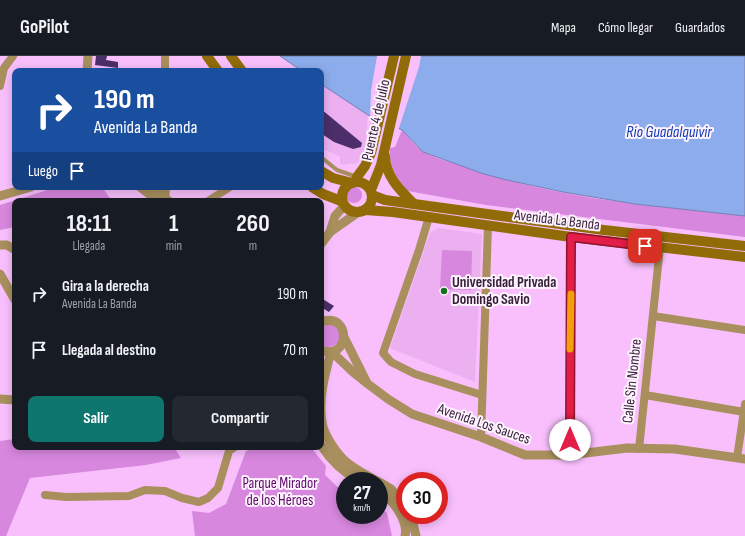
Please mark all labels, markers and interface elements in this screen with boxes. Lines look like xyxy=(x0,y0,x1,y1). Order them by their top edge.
text: GoPilot xyxy=(20,16,69,39)
text: Mapa xyxy=(551,19,576,36)
text: Cómo llegar xyxy=(598,19,653,36)
text: Guardados xyxy=(675,19,725,36)
street label: Puente 4 de Julio xyxy=(357,78,395,162)
text: 190 m xyxy=(94,83,155,116)
icon: right xyxy=(28,84,80,136)
text: Avenida La Banda xyxy=(94,117,197,138)
water label: Río Guadalquivir xyxy=(626,123,712,142)
icon: arrive xyxy=(66,160,88,182)
text: Luego xyxy=(28,162,58,181)
street label: Avenida La Banda xyxy=(512,205,601,235)
text: 18:11 xyxy=(66,209,111,238)
text: 1 xyxy=(169,209,179,238)
text: 260 xyxy=(236,209,270,238)
pin xyxy=(628,229,662,263)
icon: arrive xyxy=(634,235,656,257)
text: Llegada xyxy=(72,238,105,254)
text: min xyxy=(166,238,182,254)
text: m xyxy=(249,238,257,254)
place label: Universidad Privada Domingo Savio xyxy=(452,273,556,309)
text: Gira a la derecha xyxy=(62,277,149,296)
icon: right xyxy=(28,283,50,305)
text: 190 m xyxy=(277,285,308,304)
marker: Universidad Privada Domingo Savio xyxy=(439,286,449,296)
text: Avenida La Banda xyxy=(62,296,137,312)
street label: Calle Sin Nombre xyxy=(618,338,646,424)
icon: arrive xyxy=(28,339,50,361)
text: Llegada al destino xyxy=(62,341,156,360)
text: 70 m xyxy=(283,341,308,360)
button: Salir xyxy=(28,396,164,442)
button: Compartir xyxy=(172,396,308,442)
street label: Avenida Los Sauces xyxy=(434,399,533,449)
position arrow xyxy=(549,419,591,461)
speed limit sign: 30 xyxy=(396,472,448,524)
park label: Parque Mirador de los Héroes xyxy=(242,474,318,510)
text: 27 xyxy=(353,481,371,505)
text: km/h xyxy=(353,502,371,514)

